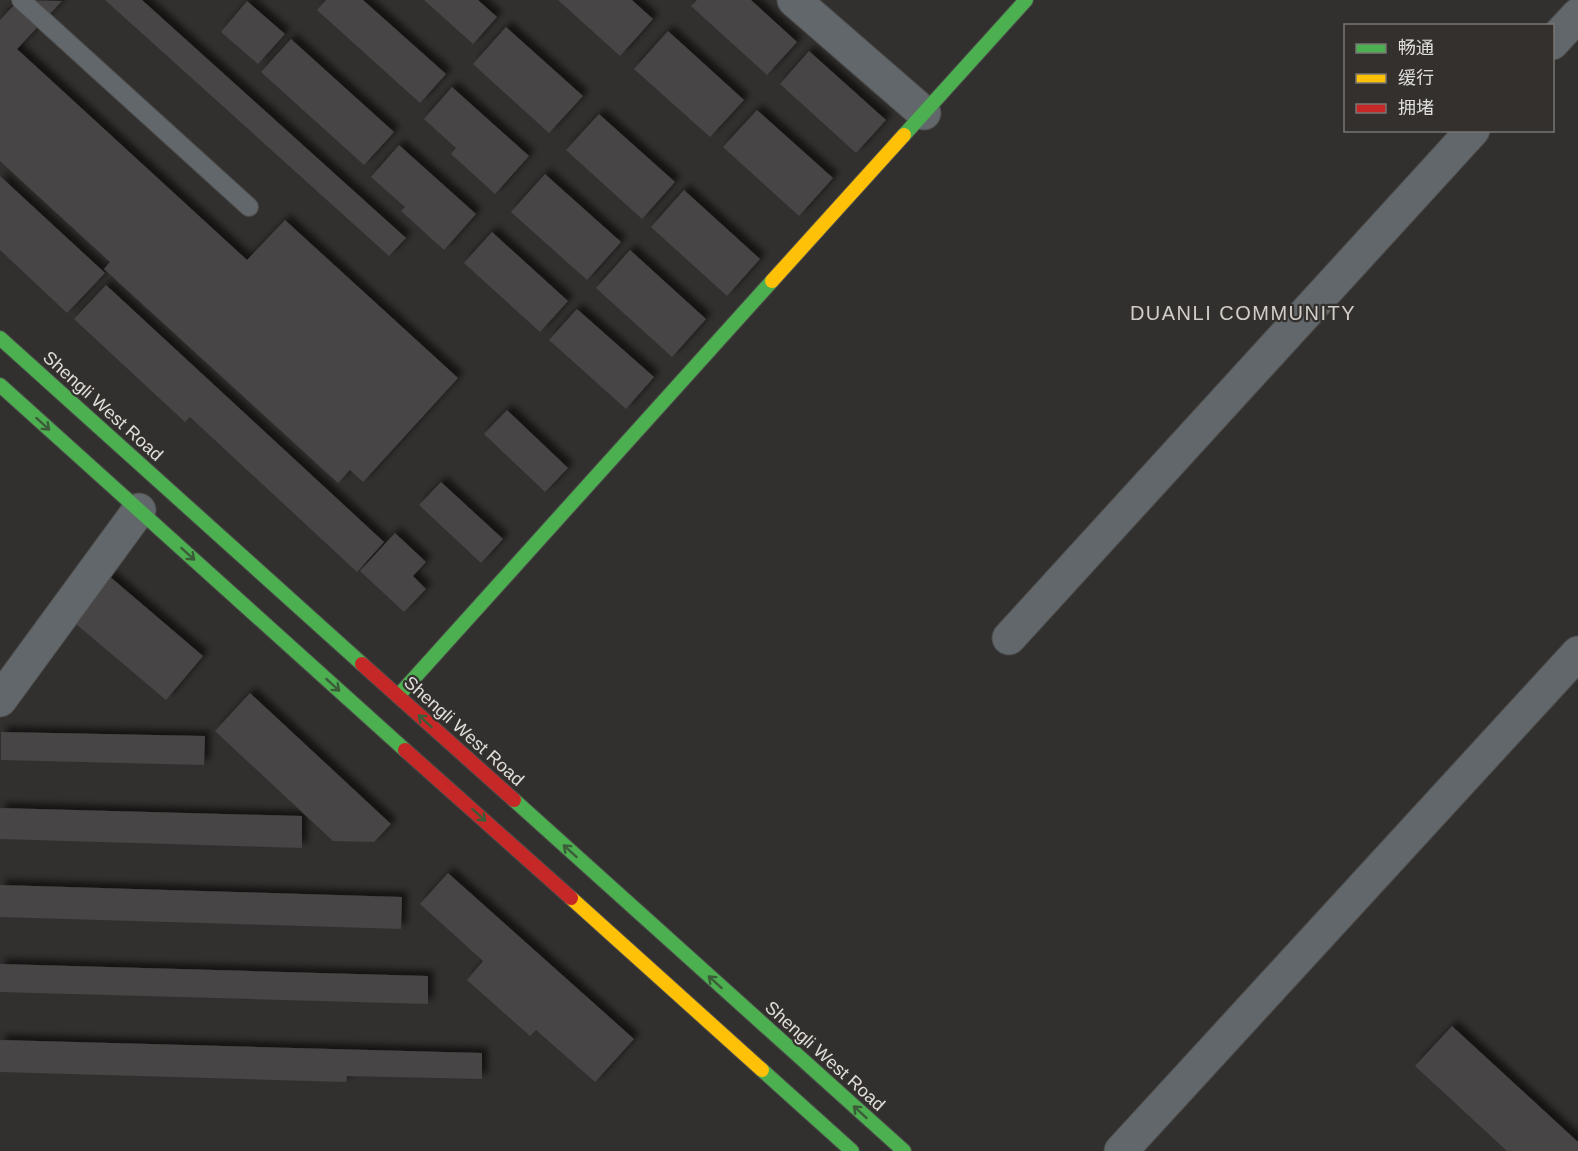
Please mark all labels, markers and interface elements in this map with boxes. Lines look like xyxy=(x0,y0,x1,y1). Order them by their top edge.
legend xyxy=(1344,24,1554,132)
text: 畅通 xyxy=(1398,38,1434,58)
text: 缓行 xyxy=(1398,68,1434,88)
text: 拥堵 xyxy=(1398,98,1434,118)
district label: DUANLI COMMUNITY xyxy=(1130,302,1356,324)
street label: Shengli West Road xyxy=(39,347,167,465)
one-way arrow xyxy=(36,417,51,431)
one-way arrow xyxy=(181,547,196,561)
street label: Shengli West Road xyxy=(400,672,528,790)
one-way arrow xyxy=(326,678,341,692)
one-way arrow xyxy=(418,714,433,728)
one-way arrow xyxy=(471,808,486,822)
one-way arrow xyxy=(563,844,578,858)
one-way arrow xyxy=(708,975,723,989)
street label: Shengli West Road xyxy=(761,997,889,1115)
one-way arrow xyxy=(853,1105,868,1119)

